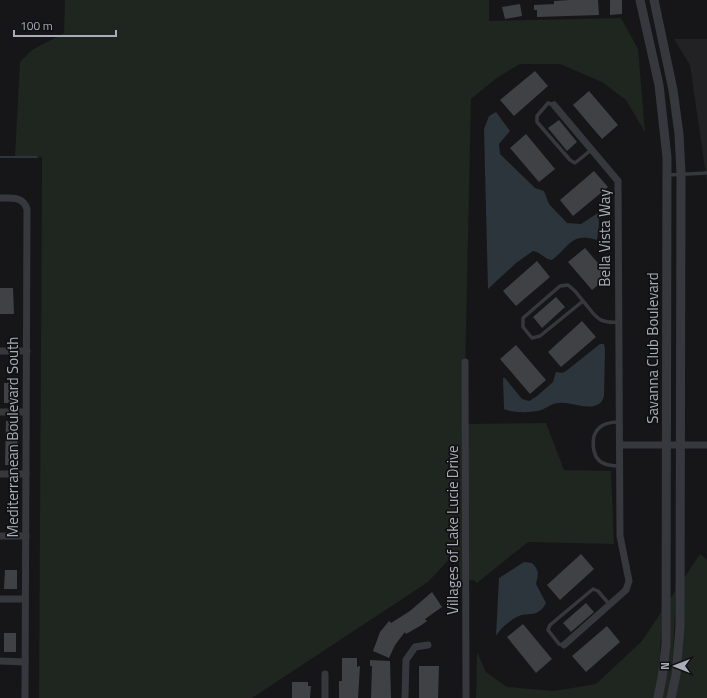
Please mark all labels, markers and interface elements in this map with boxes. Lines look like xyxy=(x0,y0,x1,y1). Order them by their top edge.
scale bar xyxy=(14,12,116,38)
text: 100 m xyxy=(20,16,53,35)
street label: Bella Vista Way xyxy=(593,189,616,287)
street label: Savanna Club Boulevard xyxy=(641,272,664,424)
street label: Mediterranean Boulevard South xyxy=(1,337,24,537)
street label: Villages of Lake Lucie Drive xyxy=(441,445,464,615)
north arrow xyxy=(655,646,695,686)
text: N xyxy=(657,662,673,670)

